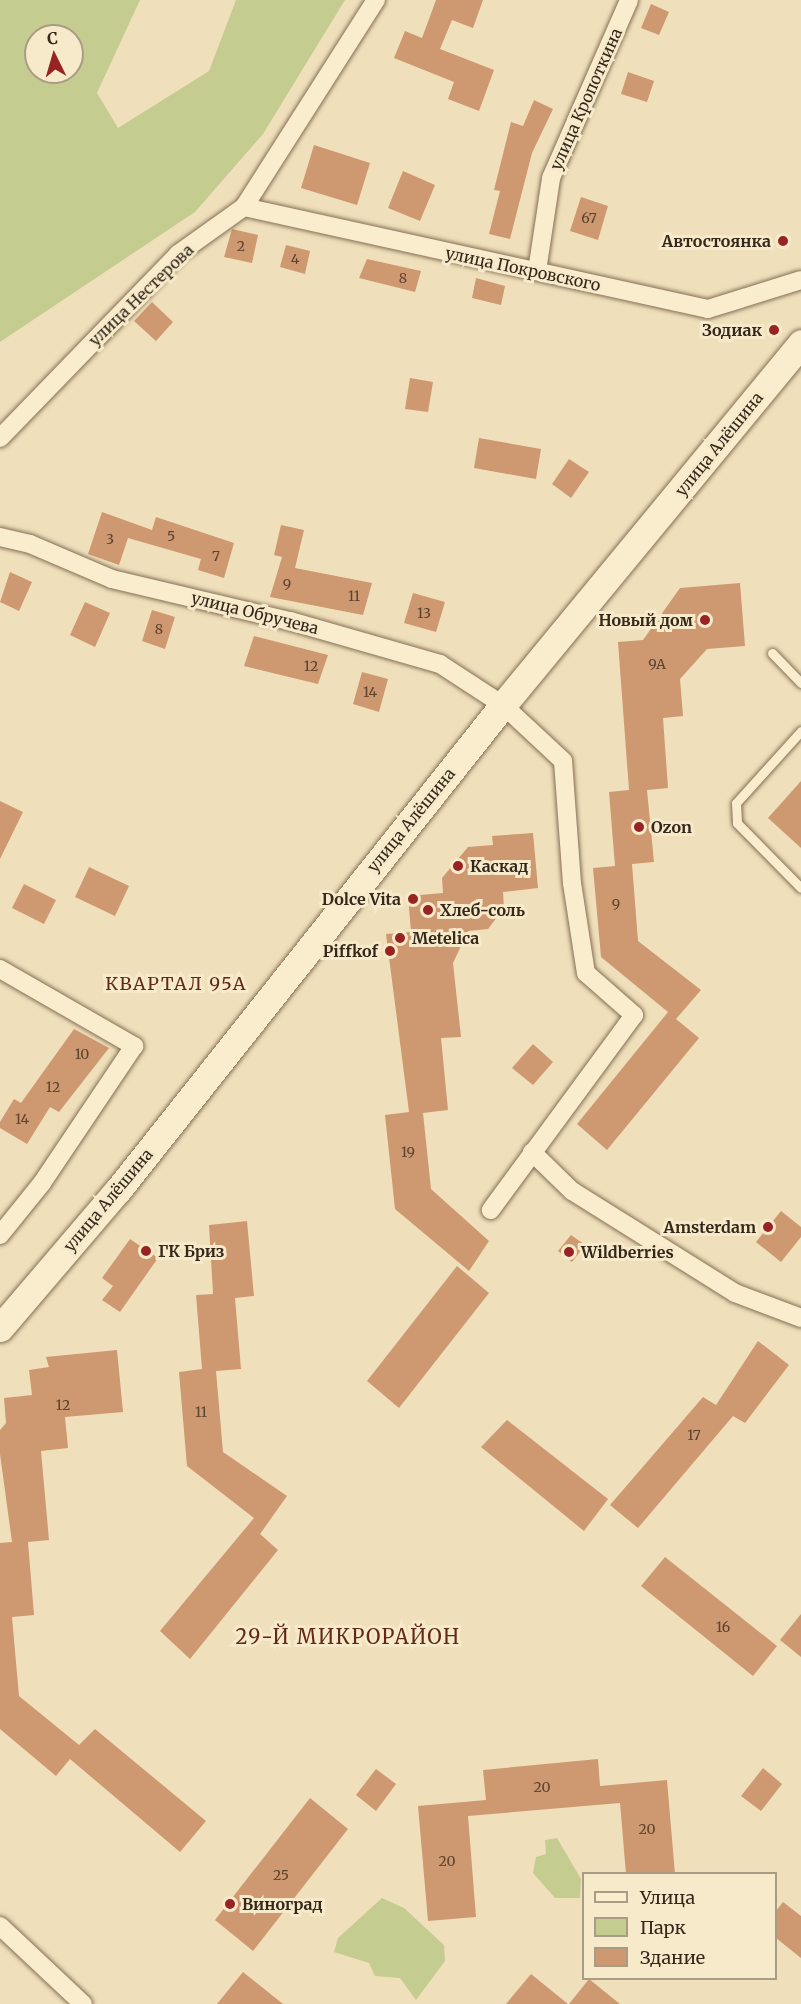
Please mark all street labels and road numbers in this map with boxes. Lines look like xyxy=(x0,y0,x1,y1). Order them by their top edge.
street label: улица Кропоткина xyxy=(546,25,626,173)
street label: улица Нестерова xyxy=(85,240,197,350)
street label: улица Покровского xyxy=(444,243,602,295)
street label: улица Алёшина xyxy=(671,388,767,500)
street label: улица Обручева xyxy=(189,588,321,638)
street label: улица Алёшина xyxy=(363,764,459,876)
street label: улица Алёшина xyxy=(59,1145,157,1255)

